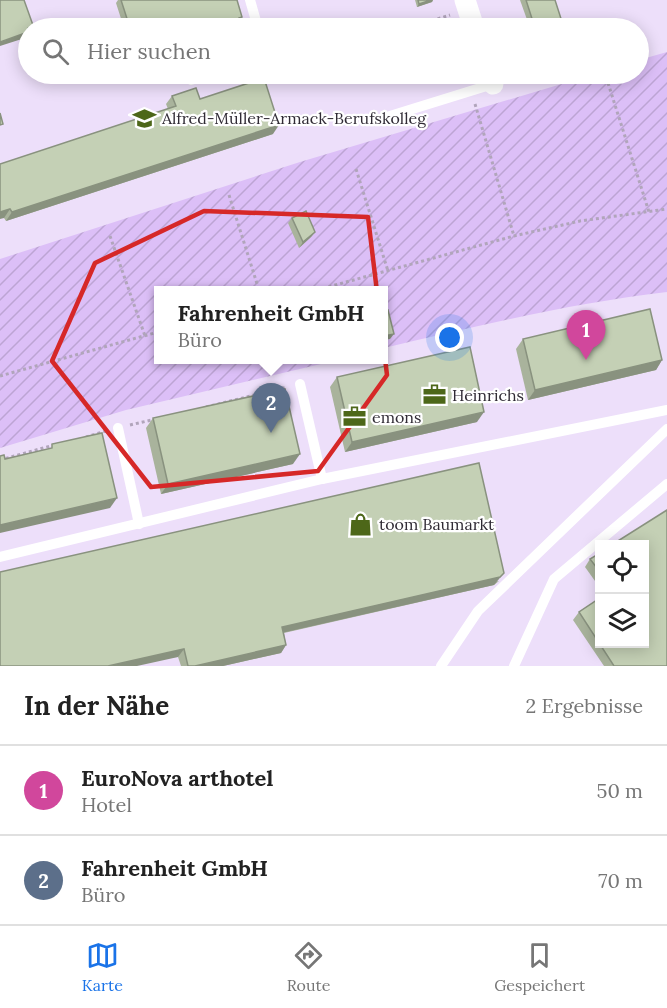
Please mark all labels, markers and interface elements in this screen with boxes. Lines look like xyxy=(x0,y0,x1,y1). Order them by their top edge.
search box xyxy=(18,18,649,84)
icon: search xyxy=(39,35,72,68)
text: Hier suchen xyxy=(87,37,211,65)
school or university icon: Alfred-Müller-Armack-Berufskolleg xyxy=(131,105,157,131)
place label: Alfred-Müller-Armack-Berufskolleg xyxy=(161,108,427,128)
popup xyxy=(154,286,388,364)
text: Fahrenheit GmbH xyxy=(177,299,365,327)
pin: 1 xyxy=(566,310,606,360)
your location xyxy=(435,323,464,352)
text: Büro xyxy=(177,327,222,352)
office icon: Heinrichs xyxy=(421,382,447,408)
pin: 2 xyxy=(252,384,290,433)
place label: Heinrichs xyxy=(452,385,524,405)
office icon: emons xyxy=(341,404,367,430)
place label: emons xyxy=(372,407,421,427)
shop icon: toom Baumarkt xyxy=(348,511,374,537)
place label: toom Baumarkt xyxy=(379,514,495,534)
map controls xyxy=(595,540,649,648)
button: locate xyxy=(595,540,649,594)
button: layers xyxy=(595,594,649,648)
text: In der Nähe xyxy=(24,689,169,722)
text: 2 Ergebnisse xyxy=(525,693,643,718)
text: EuroNova arthotel xyxy=(81,764,273,792)
text: 1 xyxy=(39,778,48,803)
text: 50 m xyxy=(597,778,643,803)
text: Hotel xyxy=(81,792,132,817)
text: Fahrenheit GmbH xyxy=(81,854,268,882)
text: 2 xyxy=(38,868,49,893)
text: 70 m xyxy=(598,868,643,893)
text: Büro xyxy=(81,882,125,907)
tab: Karte xyxy=(82,939,123,995)
tab: Route xyxy=(287,939,330,995)
tab: Gespeichert xyxy=(494,939,585,995)

